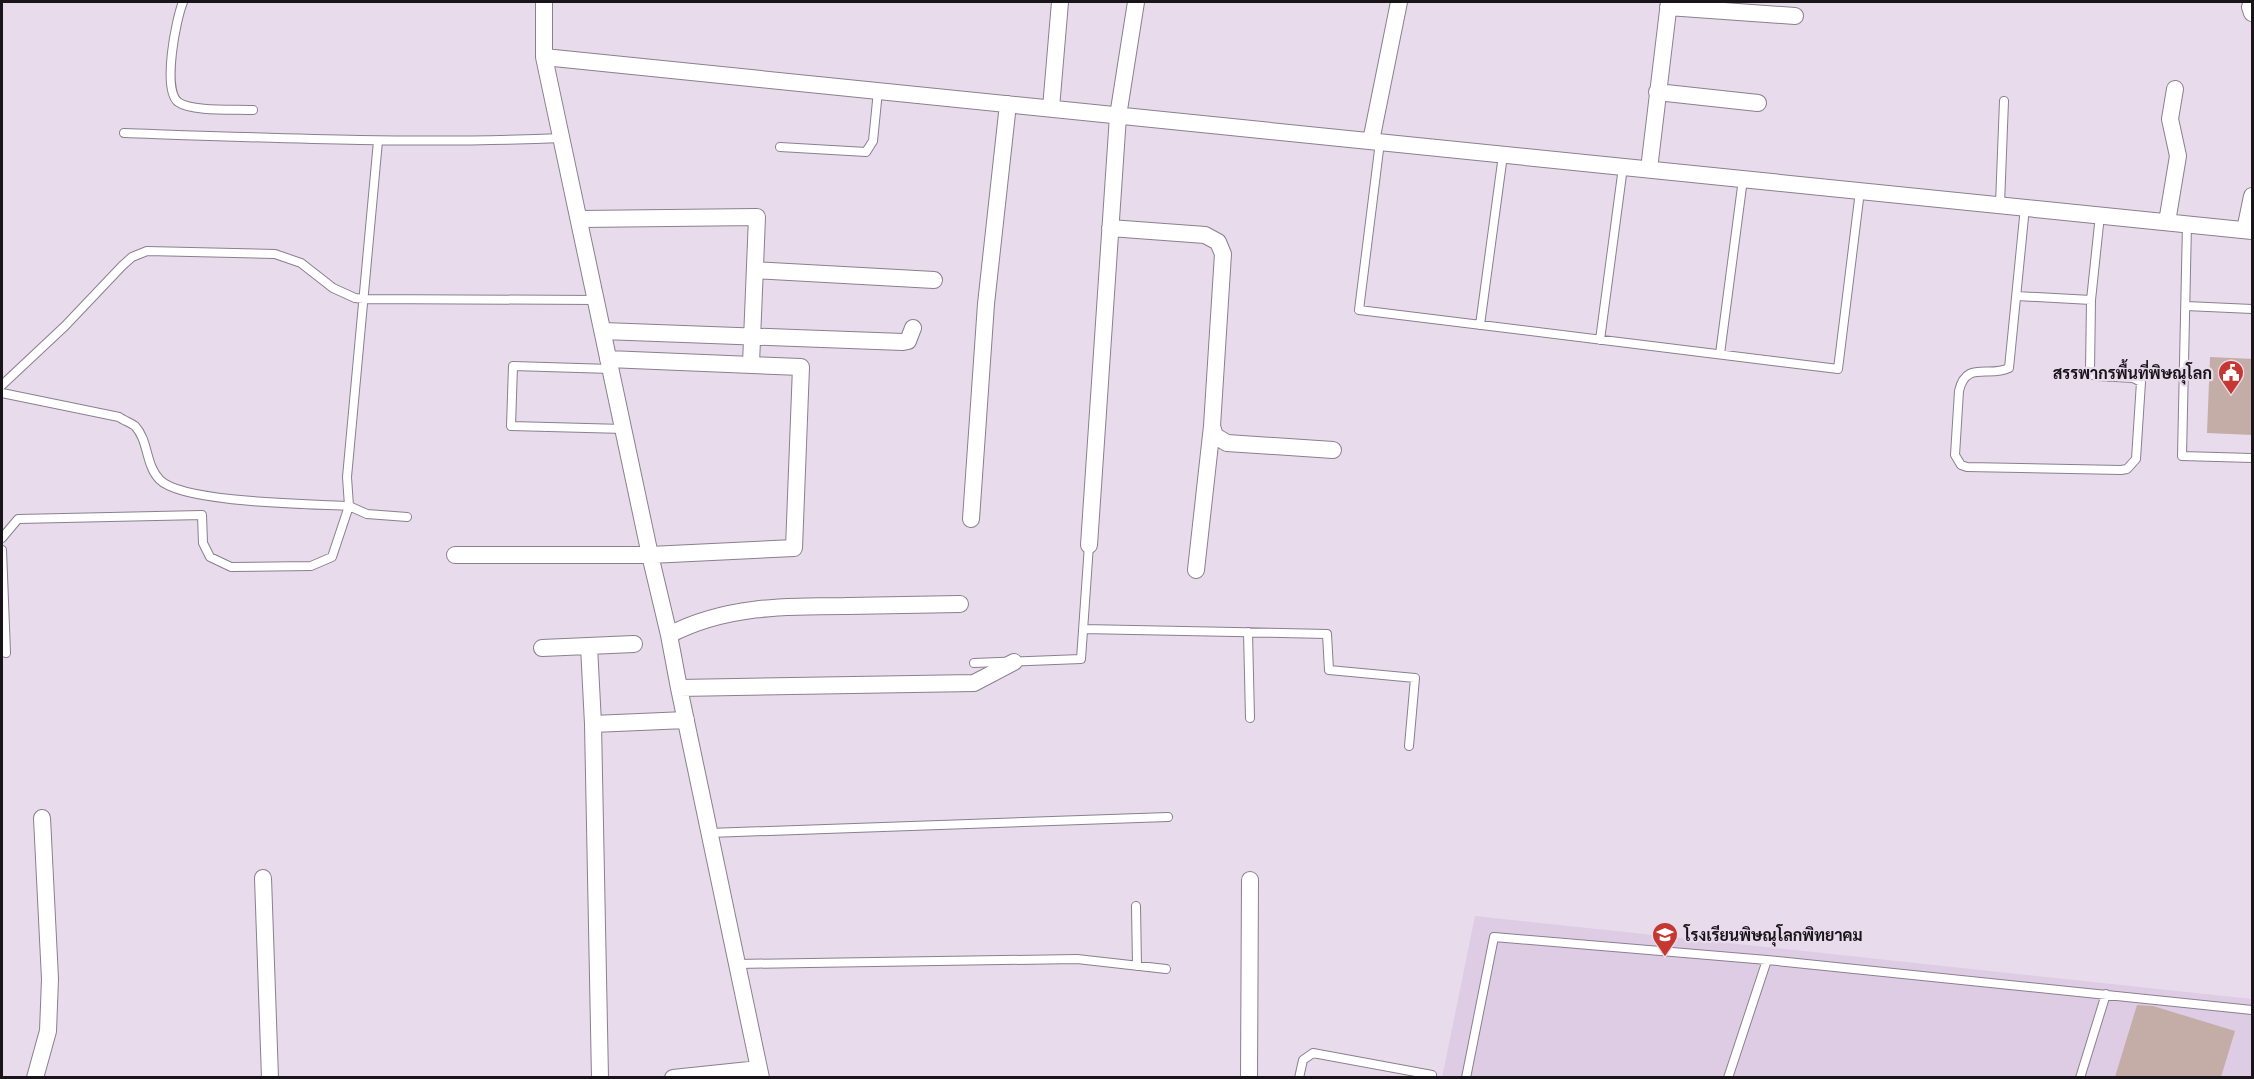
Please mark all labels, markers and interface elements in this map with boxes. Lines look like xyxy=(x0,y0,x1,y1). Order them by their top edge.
public building icon: สรรพากรพื้นที่พิษณุโลก xyxy=(2216,358,2246,396)
place label: สรรพากรพื้นที่พิษณุโลก xyxy=(2053,359,2212,385)
school or university icon: โรงเรียนพิษณุโลกพิทยาคม xyxy=(1650,920,1680,958)
place label: โรงเรียนพิษณุโลกพิทยาคม xyxy=(1683,922,1863,947)

